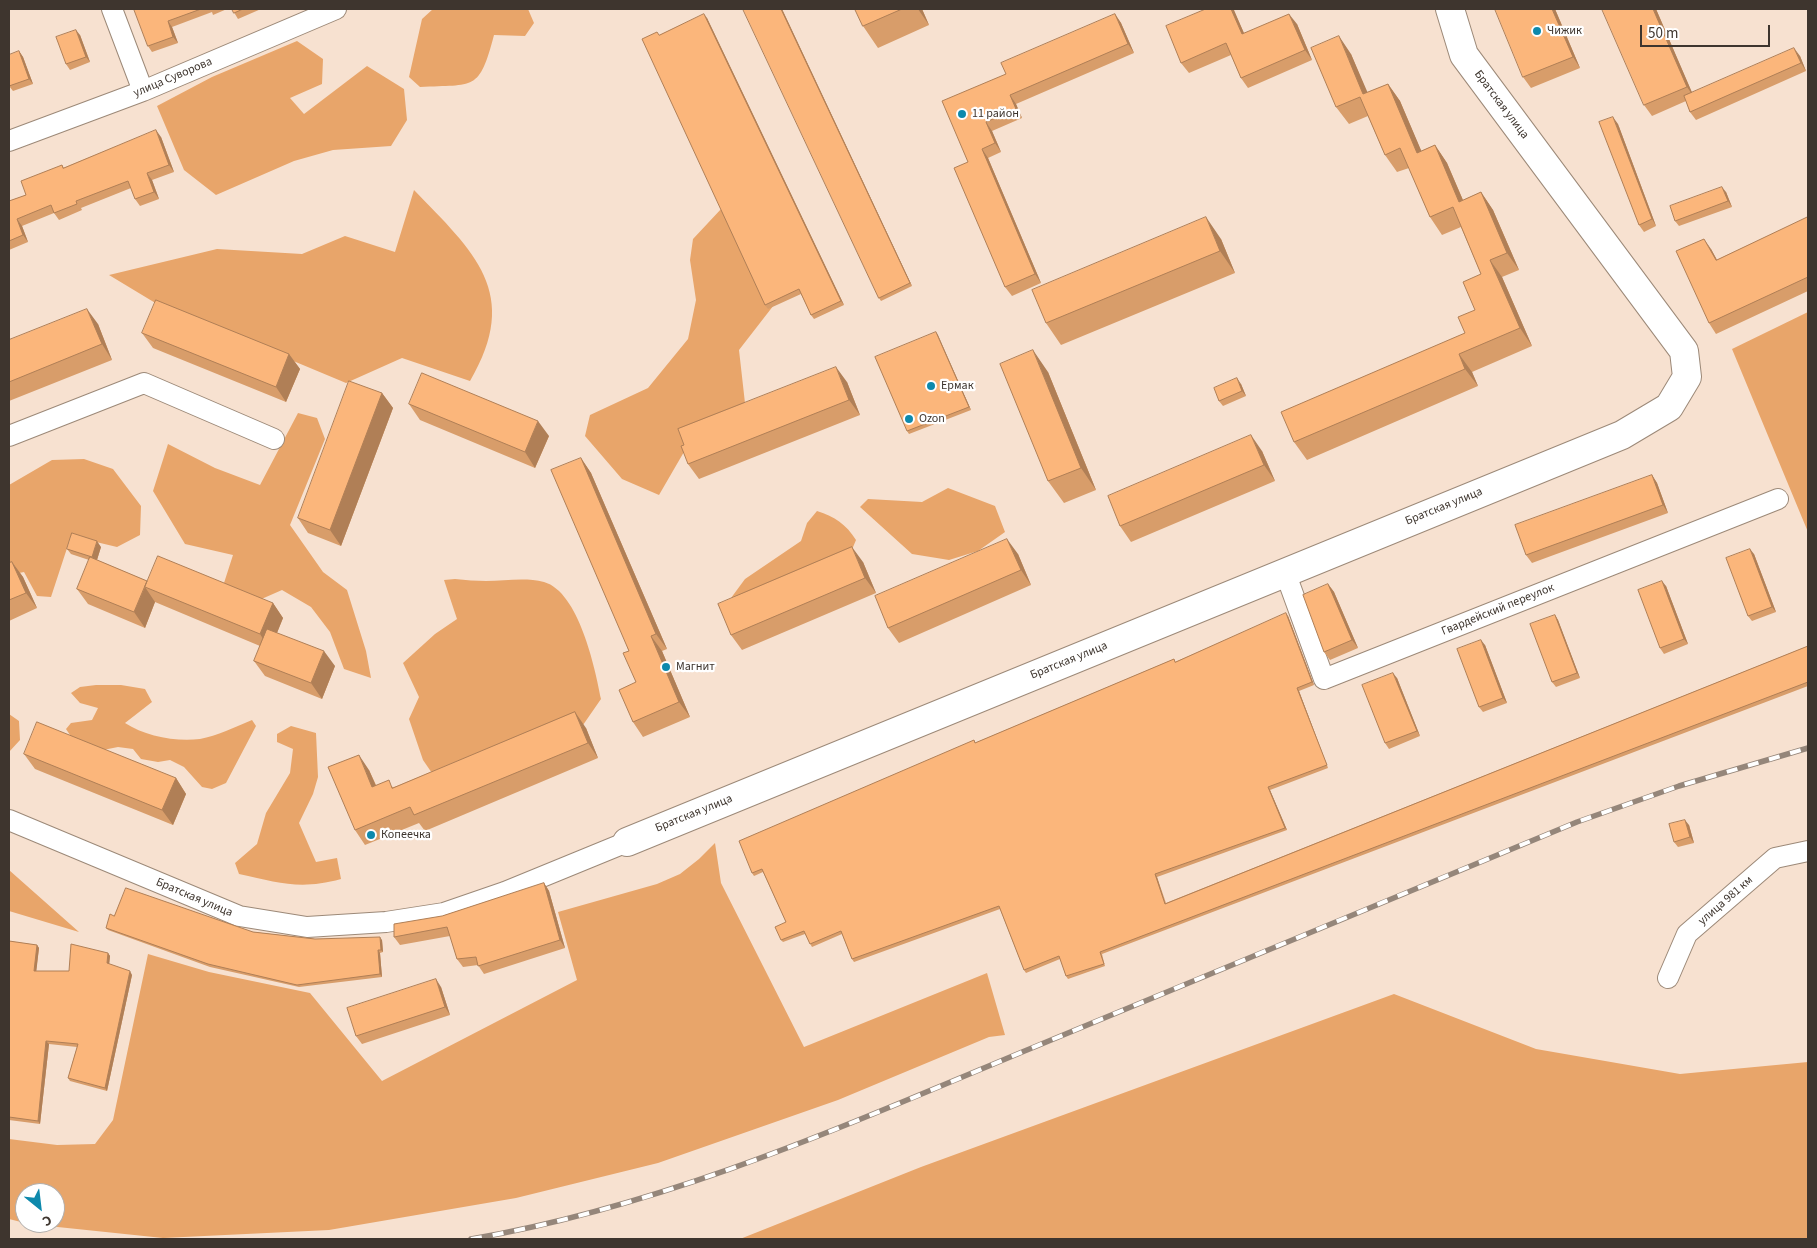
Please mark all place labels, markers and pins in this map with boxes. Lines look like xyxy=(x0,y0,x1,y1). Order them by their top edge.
place label: Чижик xyxy=(1547,24,1582,38)
marker: Чижик xyxy=(1531,25,1543,37)
place label: 11 район xyxy=(972,107,1019,121)
marker: 11 район xyxy=(956,108,968,120)
place label: Ермак xyxy=(941,379,974,393)
marker: Ермак xyxy=(925,380,937,392)
place label: Ozon xyxy=(919,412,945,426)
marker: Ozon xyxy=(903,413,915,425)
place label: Магнит xyxy=(676,660,715,674)
marker: Магнит xyxy=(660,661,672,673)
place label: Копеечка xyxy=(381,828,431,842)
marker: Копеечка xyxy=(365,829,377,841)

